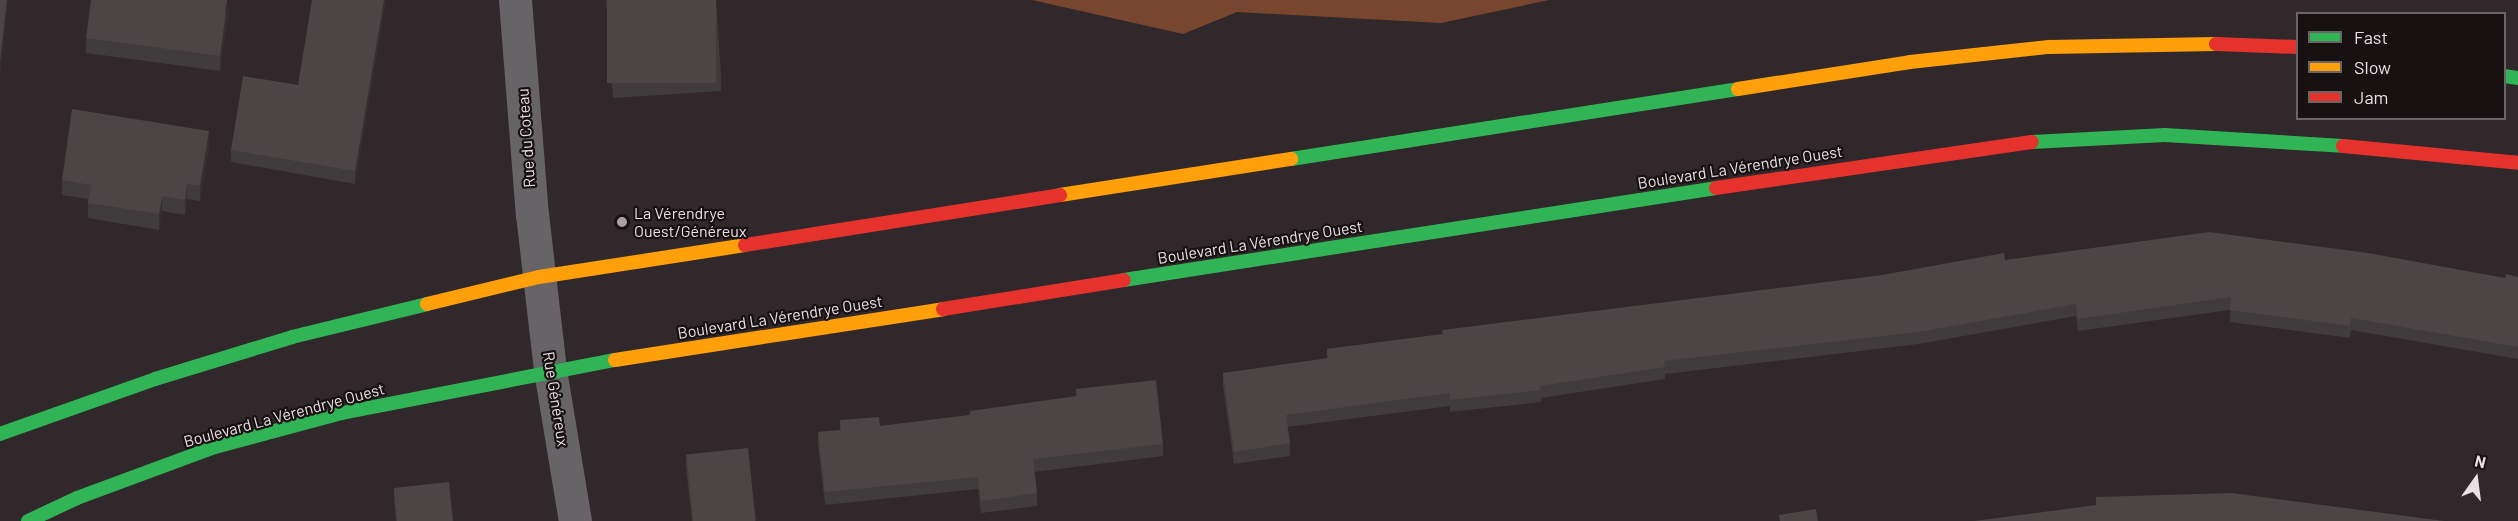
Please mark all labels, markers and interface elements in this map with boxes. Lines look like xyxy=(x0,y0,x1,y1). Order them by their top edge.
legend xyxy=(2296,12,2506,120)
text: Fast xyxy=(2354,26,2388,48)
text: Slow xyxy=(2354,56,2391,78)
text: Jam xyxy=(2354,86,2388,108)
street label: Rue du Coteau xyxy=(513,88,539,188)
street label: Boulevard La Vérendrye Ouest xyxy=(1636,141,1844,193)
place label: La Vérendrye Ouest/Généreux xyxy=(634,203,747,241)
marker: La Vérendrye Ouest/Généreux xyxy=(615,215,629,229)
street label: Boulevard La Vérendrye Ouest xyxy=(1156,216,1364,268)
street label: Boulevard La Vérendrye Ouest xyxy=(676,291,884,343)
street label: Rue Généreux xyxy=(539,350,573,448)
street label: Boulevard La Vérendrye Ouest xyxy=(181,379,387,451)
north arrow xyxy=(2446,449,2506,509)
text: N xyxy=(2473,451,2488,472)

